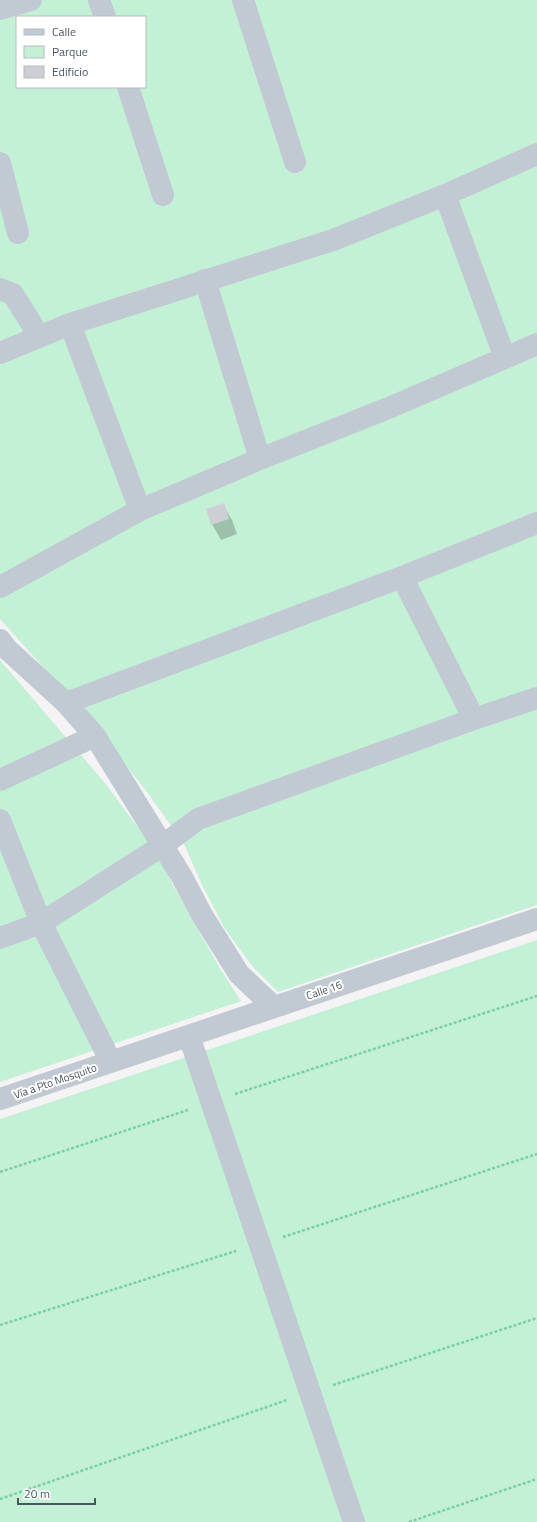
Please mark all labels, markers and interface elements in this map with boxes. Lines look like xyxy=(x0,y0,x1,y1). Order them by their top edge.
legend xyxy=(16,16,146,88)
text: Calle xyxy=(52,22,76,41)
text: Parque xyxy=(52,42,88,61)
text: Edificio xyxy=(52,62,88,81)
street label: Calle 16 xyxy=(304,976,344,1004)
street label: Vía a Pto Mosquito xyxy=(11,1059,99,1103)
scale bar xyxy=(18,1480,95,1506)
text: 20 m xyxy=(24,1484,50,1503)

